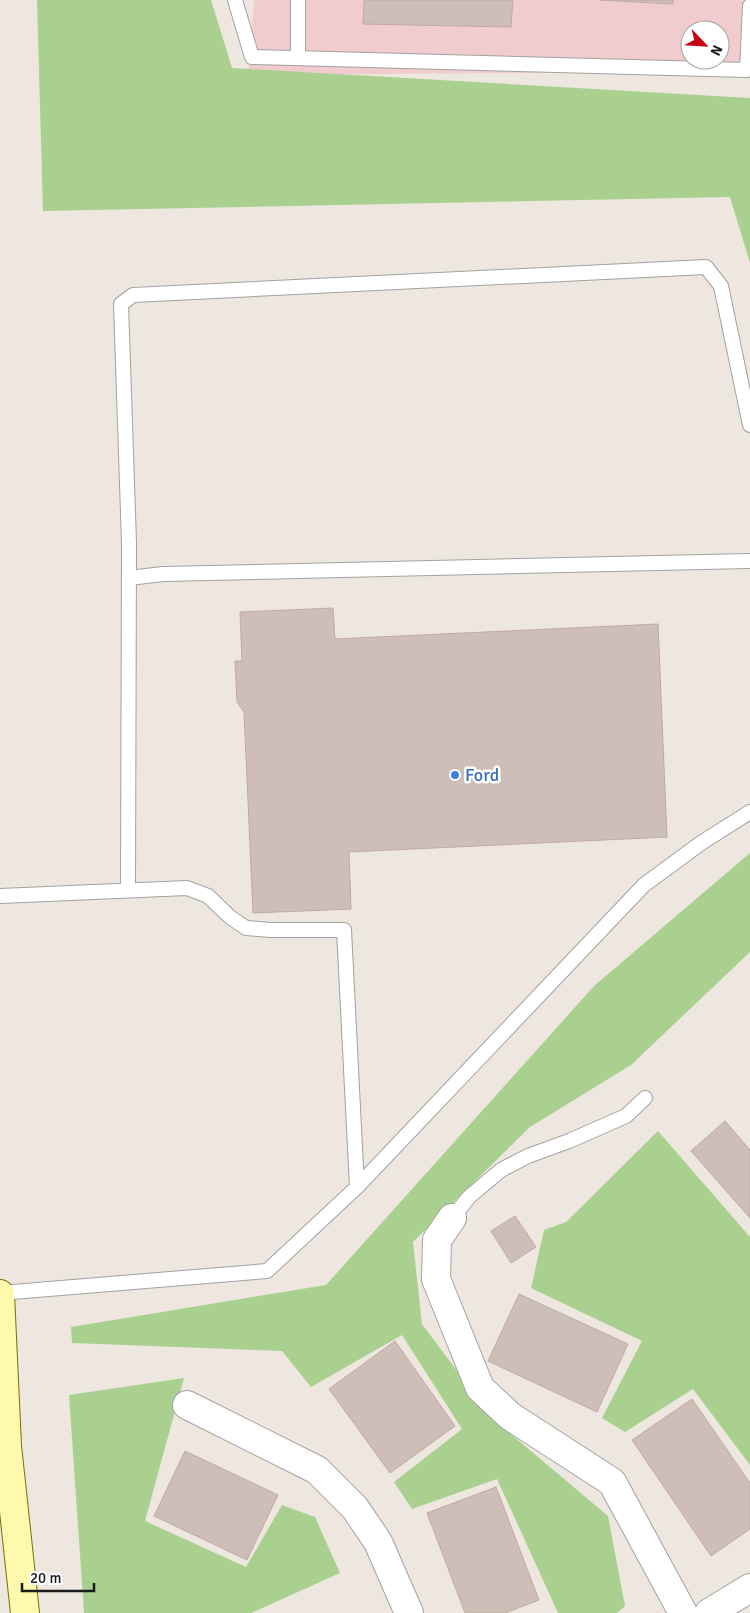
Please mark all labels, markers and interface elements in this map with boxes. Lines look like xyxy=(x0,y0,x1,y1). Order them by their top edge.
north arrow xyxy=(680,20,730,70)
text: N xyxy=(707,42,726,58)
place label: Ford xyxy=(465,764,499,786)
marker: Ford xyxy=(449,769,461,781)
scale bar xyxy=(22,1560,95,1592)
text: 20 m xyxy=(30,1569,61,1587)

